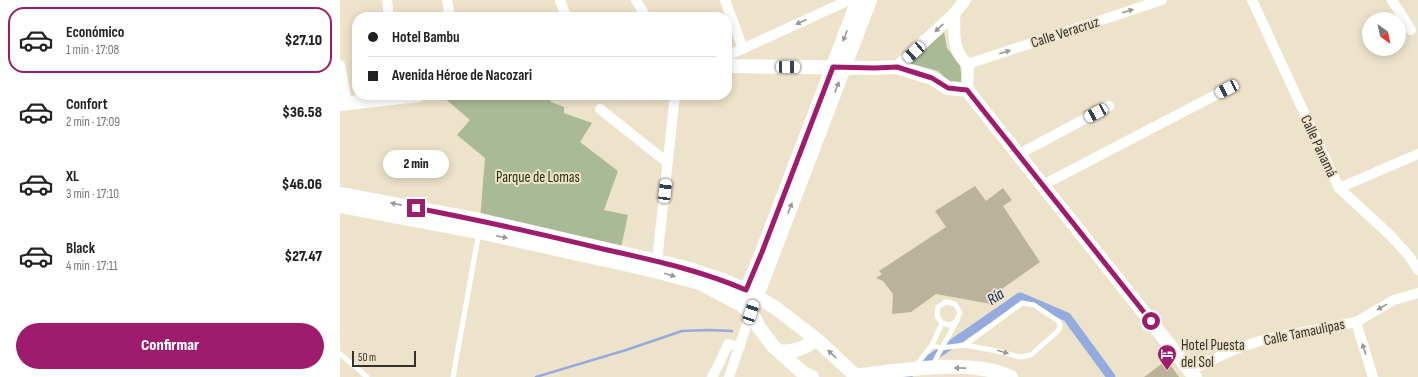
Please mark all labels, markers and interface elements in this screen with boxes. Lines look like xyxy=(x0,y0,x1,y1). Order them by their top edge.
one-way arrow xyxy=(1123,8,1135,14)
street label: Calle Veracruz xyxy=(1029,12,1102,52)
north arrow xyxy=(1362,12,1406,56)
map controls xyxy=(1362,12,1406,56)
one-way arrow xyxy=(795,19,806,25)
icon: car xyxy=(18,22,54,58)
text: Económico xyxy=(66,23,124,42)
one-way arrow xyxy=(934,24,944,33)
text: Hotel Bambu xyxy=(392,28,460,47)
text: $27.10 xyxy=(285,31,322,50)
one-way arrow xyxy=(841,31,847,43)
car xyxy=(901,40,927,64)
text: 1 min · 17:08 xyxy=(66,42,119,58)
one-way arrow xyxy=(999,49,1011,55)
car xyxy=(776,61,800,73)
text: Avenida Héroe de Nacozari xyxy=(392,66,532,85)
car xyxy=(1214,78,1240,100)
one-way arrow xyxy=(835,81,841,93)
icon: car xyxy=(18,94,54,130)
text: Confort xyxy=(66,95,108,114)
car xyxy=(1083,102,1109,124)
text: $36.58 xyxy=(282,103,322,122)
street label: Calle Panamá xyxy=(1296,112,1341,180)
text: 2 min · 17:09 xyxy=(66,114,120,130)
callout: 2 min xyxy=(383,150,449,178)
text: 2 min xyxy=(403,156,429,172)
icon: car xyxy=(18,166,54,202)
text: XL xyxy=(66,167,79,186)
park label: Parque de Lomas xyxy=(496,168,580,187)
text: $46.06 xyxy=(282,175,322,194)
car xyxy=(658,178,672,204)
text: 3 min · 17:10 xyxy=(66,186,119,202)
route end xyxy=(407,199,425,217)
one-way arrow xyxy=(390,201,402,207)
one-way arrow xyxy=(787,203,793,214)
one-way arrow xyxy=(496,234,508,240)
icon: car xyxy=(18,238,54,274)
text: Black xyxy=(66,239,95,258)
text: $27.47 xyxy=(284,247,322,266)
text: 4 min · 17:11 xyxy=(66,258,118,274)
one-way arrow xyxy=(664,272,676,278)
water label: Ría xyxy=(984,284,1008,310)
car xyxy=(742,299,760,325)
one-way arrow xyxy=(1376,304,1388,311)
route start xyxy=(1142,312,1160,330)
street label: Calle Tamaulipas xyxy=(1262,315,1346,350)
button: Confirmar xyxy=(16,323,324,369)
place label: Hotel Puesta del Sol xyxy=(1181,336,1245,372)
hotel icon: Hotel Puesta del Sol xyxy=(1156,343,1178,371)
one-way arrow xyxy=(1361,343,1367,355)
scale bar xyxy=(352,349,416,368)
one-way arrow xyxy=(827,349,837,359)
one-way arrow xyxy=(997,349,1009,355)
text: 50 m xyxy=(358,351,376,364)
one-way arrow xyxy=(953,365,966,371)

